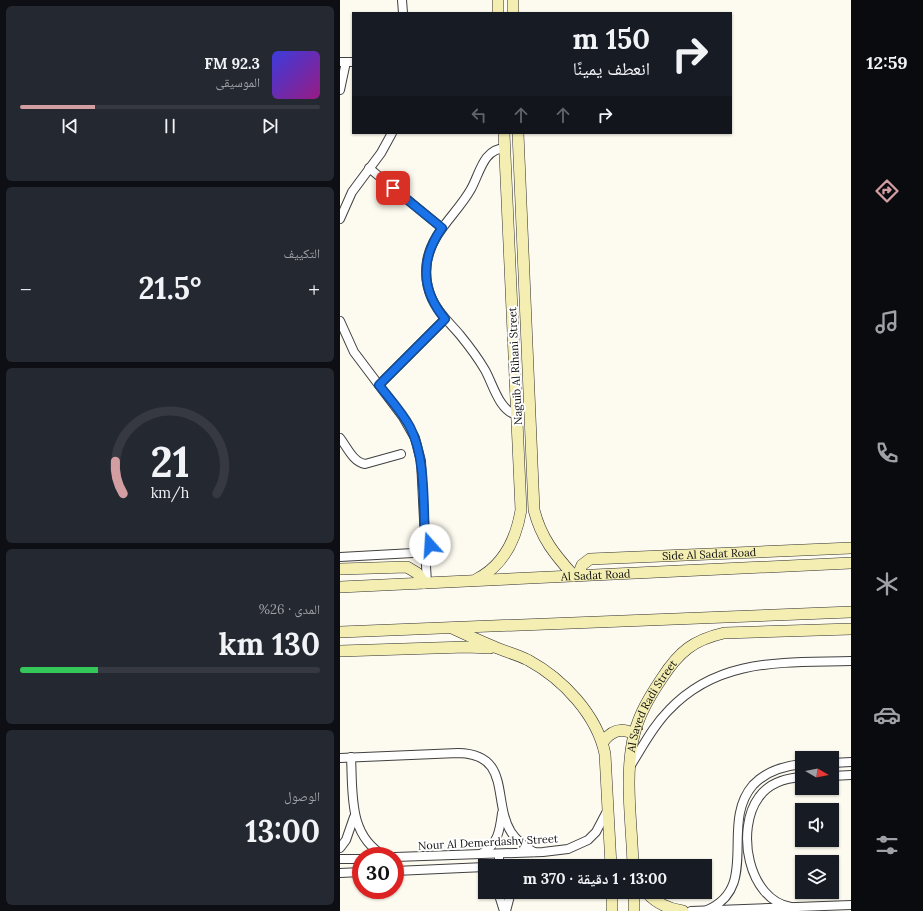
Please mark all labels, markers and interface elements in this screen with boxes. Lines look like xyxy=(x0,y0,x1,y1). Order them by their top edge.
text: 150 m xyxy=(573,21,650,57)
icon: right xyxy=(664,28,716,80)
text: 12:59 xyxy=(866,51,908,74)
text: 92.3 FM xyxy=(204,54,260,73)
text: انعطف يمينًا xyxy=(573,57,650,80)
text: الموسيقى xyxy=(216,74,260,91)
icon: left xyxy=(468,104,490,126)
icon: ahead xyxy=(510,104,532,126)
icon: ahead xyxy=(552,104,574,126)
icon: right xyxy=(594,104,616,126)
icon: previous xyxy=(59,115,81,137)
icon: pause xyxy=(159,115,181,137)
icon: next xyxy=(259,115,281,137)
pin xyxy=(376,171,410,205)
icon: arrive xyxy=(382,177,404,199)
icon: directions xyxy=(873,177,901,205)
text: التكييف xyxy=(284,245,320,262)
text: 21.5° xyxy=(139,269,201,307)
text: − xyxy=(20,275,32,303)
text: + xyxy=(308,275,320,303)
street label: Naguib Al Rihani Street xyxy=(505,306,525,425)
icon: music xyxy=(873,308,901,336)
text: 21 xyxy=(150,434,190,487)
icon: phone xyxy=(873,439,901,467)
text: km/h xyxy=(151,483,190,502)
position arrow xyxy=(409,524,451,566)
street label: Side Al Sadat Road xyxy=(662,545,757,563)
street label: Al Sadat Road xyxy=(560,566,631,584)
icon: climate xyxy=(873,570,901,598)
text: المدى · 26% xyxy=(259,601,320,618)
text: 130 km xyxy=(219,625,320,663)
street label: Al Sayed Radi Street xyxy=(624,656,680,754)
icon: car xyxy=(873,701,901,729)
north arrow xyxy=(795,751,839,795)
map controls xyxy=(795,751,839,899)
text: الوصول xyxy=(284,788,320,805)
button: sound xyxy=(795,803,839,847)
text: 13:00 xyxy=(245,812,320,850)
street label: Nour Al Demerdashy Street xyxy=(418,831,559,853)
icon: filters xyxy=(873,831,901,859)
speed limit sign: 30 xyxy=(352,847,404,899)
button: layers xyxy=(795,855,839,899)
text: 13:00 · 1 دقيقة · 370 m xyxy=(523,869,667,888)

